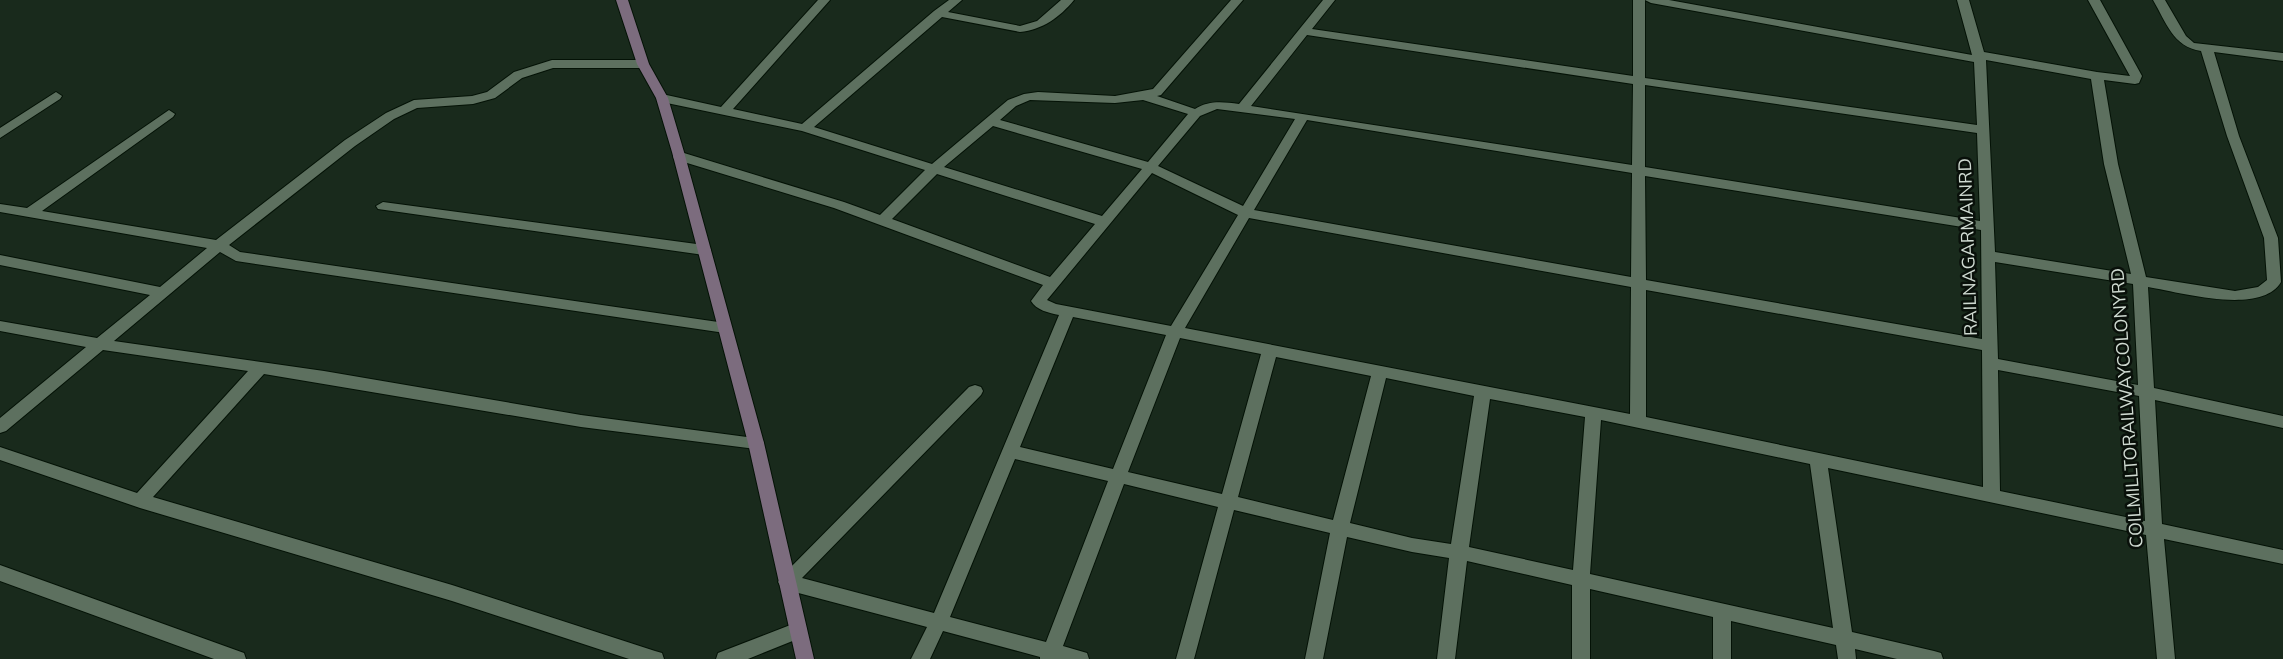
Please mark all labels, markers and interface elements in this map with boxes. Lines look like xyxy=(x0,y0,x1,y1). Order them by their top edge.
street label: RAILNAGARMAINRD xyxy=(1953,158,1982,336)
street label: COILMILLTORAILWAYCOLONYRD xyxy=(2105,267,2148,549)

